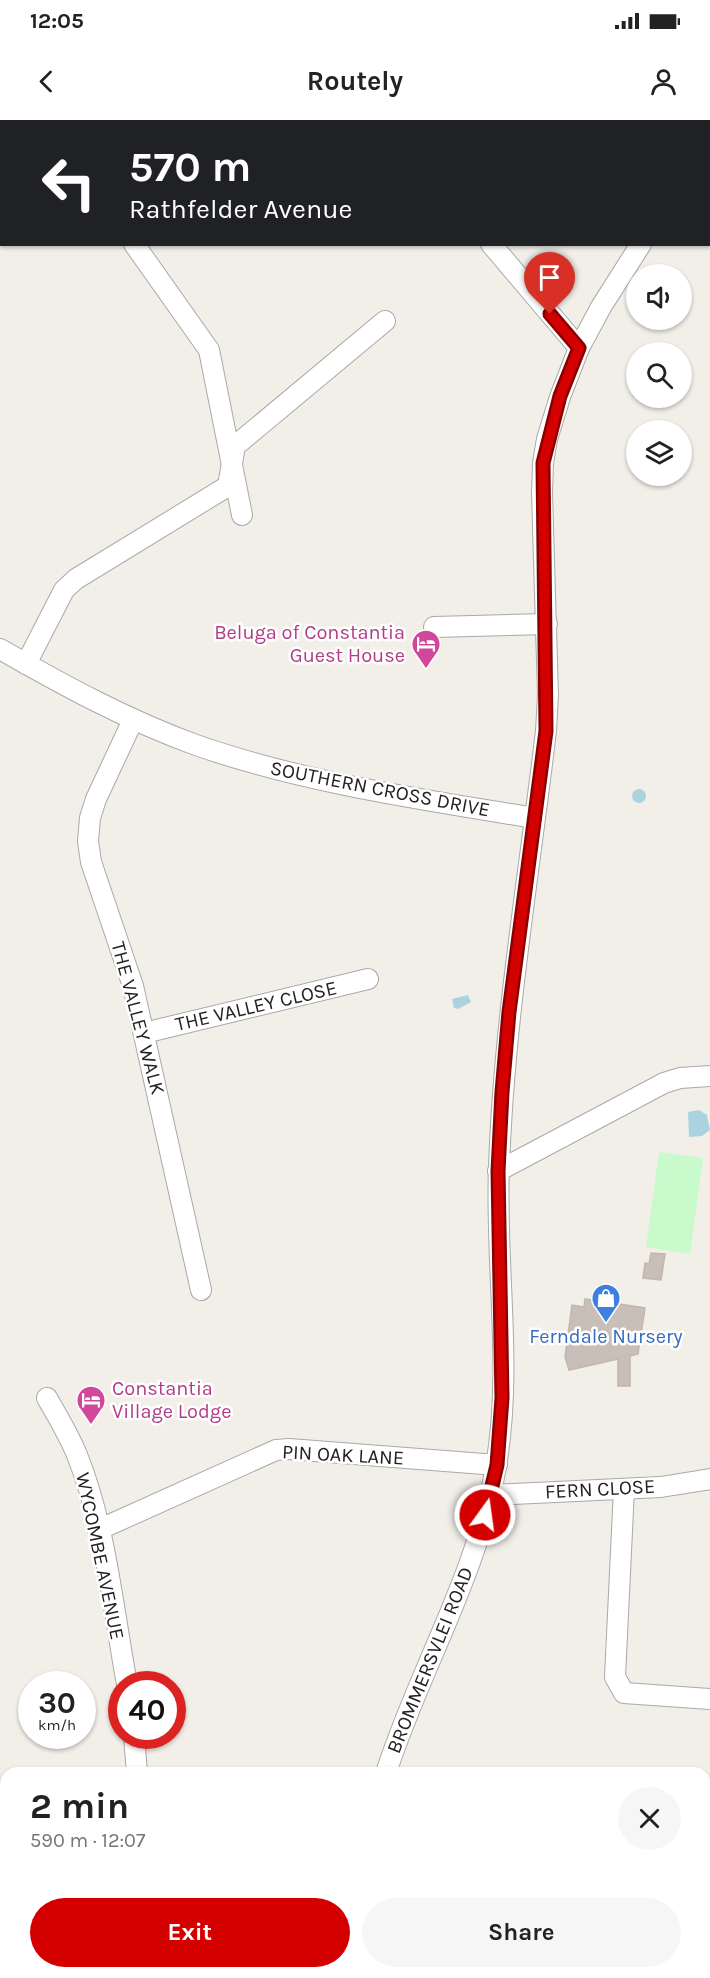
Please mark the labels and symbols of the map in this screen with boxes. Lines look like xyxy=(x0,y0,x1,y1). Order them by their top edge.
pin xyxy=(524,252,575,314)
place label: Beluga of Constantia Guest House xyxy=(214,621,405,667)
hotel icon: Beluga of Constantia Guest House xyxy=(410,628,442,670)
street label: SOUTHERN CROSS DRIVE xyxy=(268,756,492,822)
street label: THE VALLEY WALK xyxy=(107,939,169,1097)
street label: THE VALLEY CLOSE xyxy=(173,976,339,1036)
shop icon: Ferndale Nursery xyxy=(590,1282,622,1324)
place label: Ferndale Nursery xyxy=(529,1325,683,1348)
place label: Constantia Village Lodge xyxy=(112,1377,231,1423)
hotel icon: Constantia Village Lodge xyxy=(75,1384,107,1426)
street label: PIN OAK LANE xyxy=(281,1440,405,1470)
street label: WYCOMBE AVENUE xyxy=(71,1470,129,1642)
street label: FERN CLOSE xyxy=(544,1475,656,1503)
position arrow xyxy=(453,1483,517,1547)
street label: BROMMERSVLEI ROAD xyxy=(382,1563,478,1757)
speed limit sign: 40 xyxy=(108,1671,186,1749)

